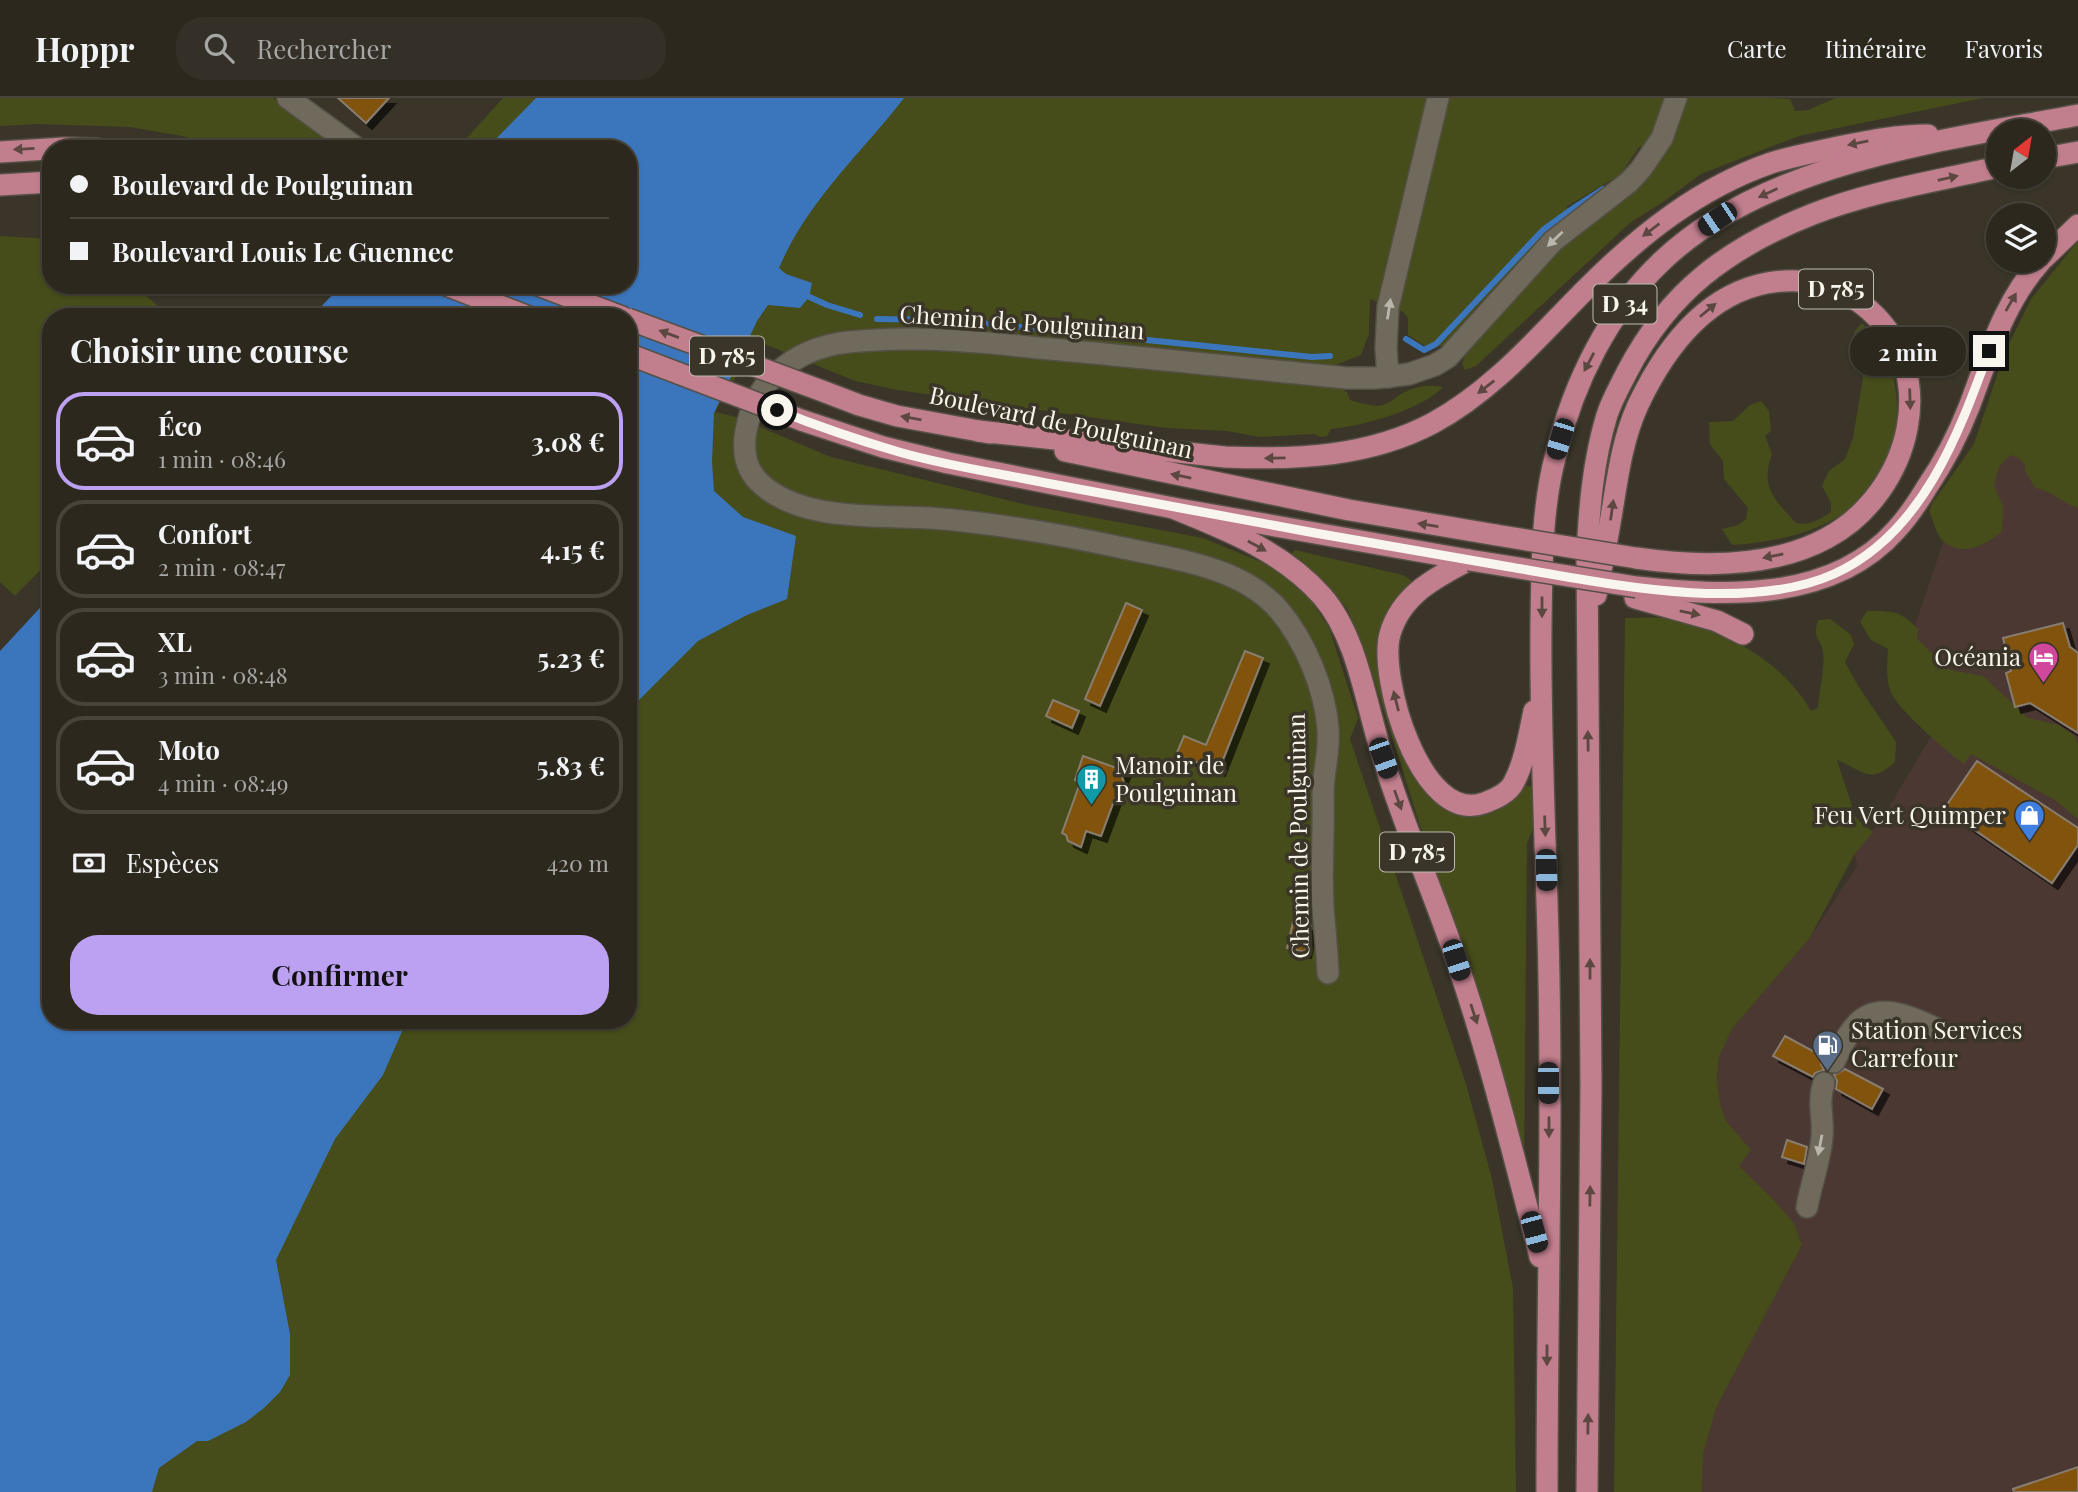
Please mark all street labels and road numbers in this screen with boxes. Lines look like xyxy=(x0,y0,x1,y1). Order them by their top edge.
road number: D 785 xyxy=(1799,270,1873,308)
road number: D 34 xyxy=(1594,284,1656,324)
street label: Chemin de Poulguinan xyxy=(899,296,1146,346)
road number: D 785 xyxy=(690,336,764,376)
street label: Boulevard de Poulguinan xyxy=(927,377,1196,465)
street label: Chemin de Poulguinan xyxy=(1279,713,1315,959)
road number: D 785 xyxy=(1380,832,1454,872)

